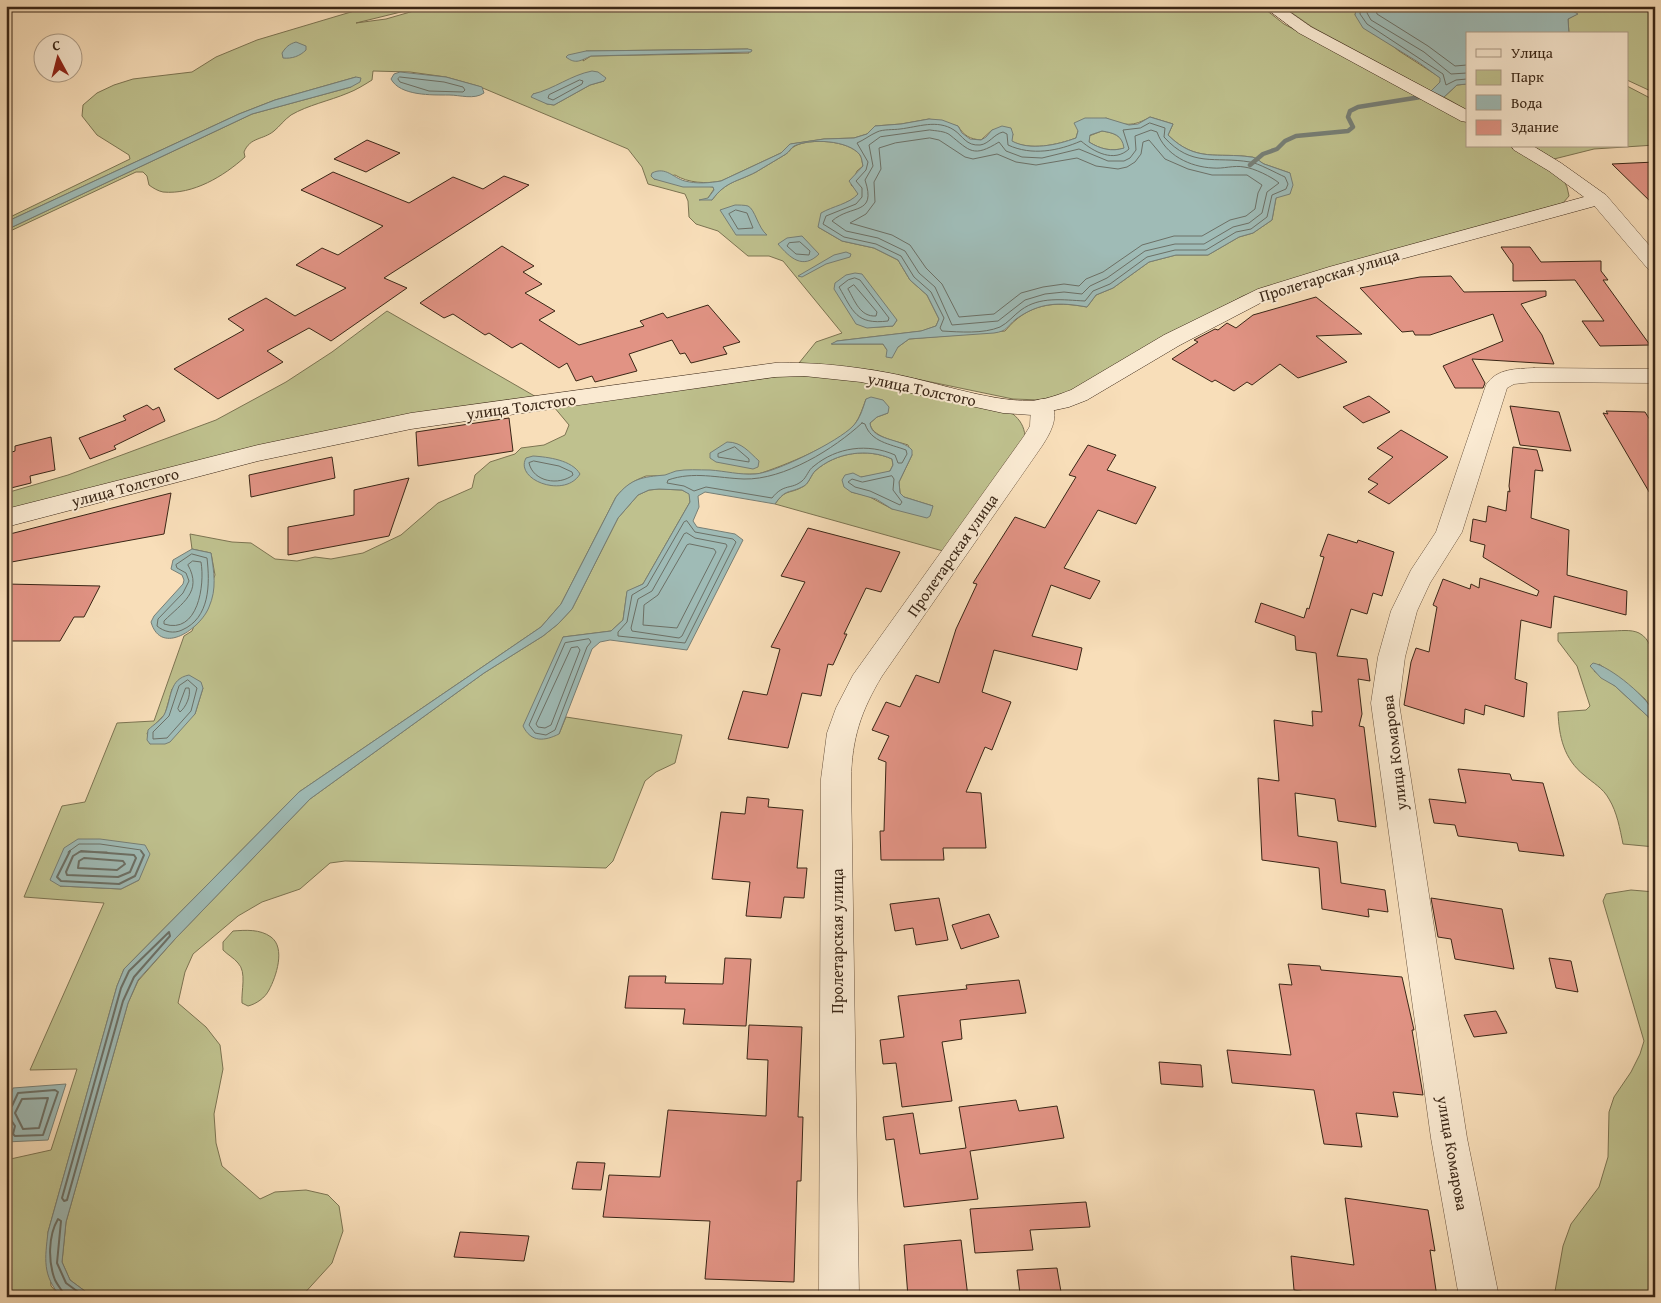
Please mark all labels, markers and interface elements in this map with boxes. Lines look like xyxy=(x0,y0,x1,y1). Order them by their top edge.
north arrow xyxy=(32,32,82,82)
legend xyxy=(1466,32,1628,148)
text: С xyxy=(51,35,62,56)
text: Улица xyxy=(1511,42,1554,63)
text: Парк xyxy=(1511,66,1544,87)
text: Вода xyxy=(1511,92,1543,113)
text: Здание xyxy=(1511,116,1559,137)
street label: Пролетарская улица xyxy=(1256,242,1402,308)
street label: улица Толстого xyxy=(864,366,979,412)
street label: улица Толстого xyxy=(464,386,577,426)
street label: улица Толстого xyxy=(68,461,182,513)
street label: Пролетарская улица xyxy=(901,488,1004,621)
street label: улица Комарова xyxy=(1375,694,1413,813)
street label: Пролетарская улица xyxy=(825,868,849,1014)
street label: улица Комарова xyxy=(1431,1093,1475,1213)

